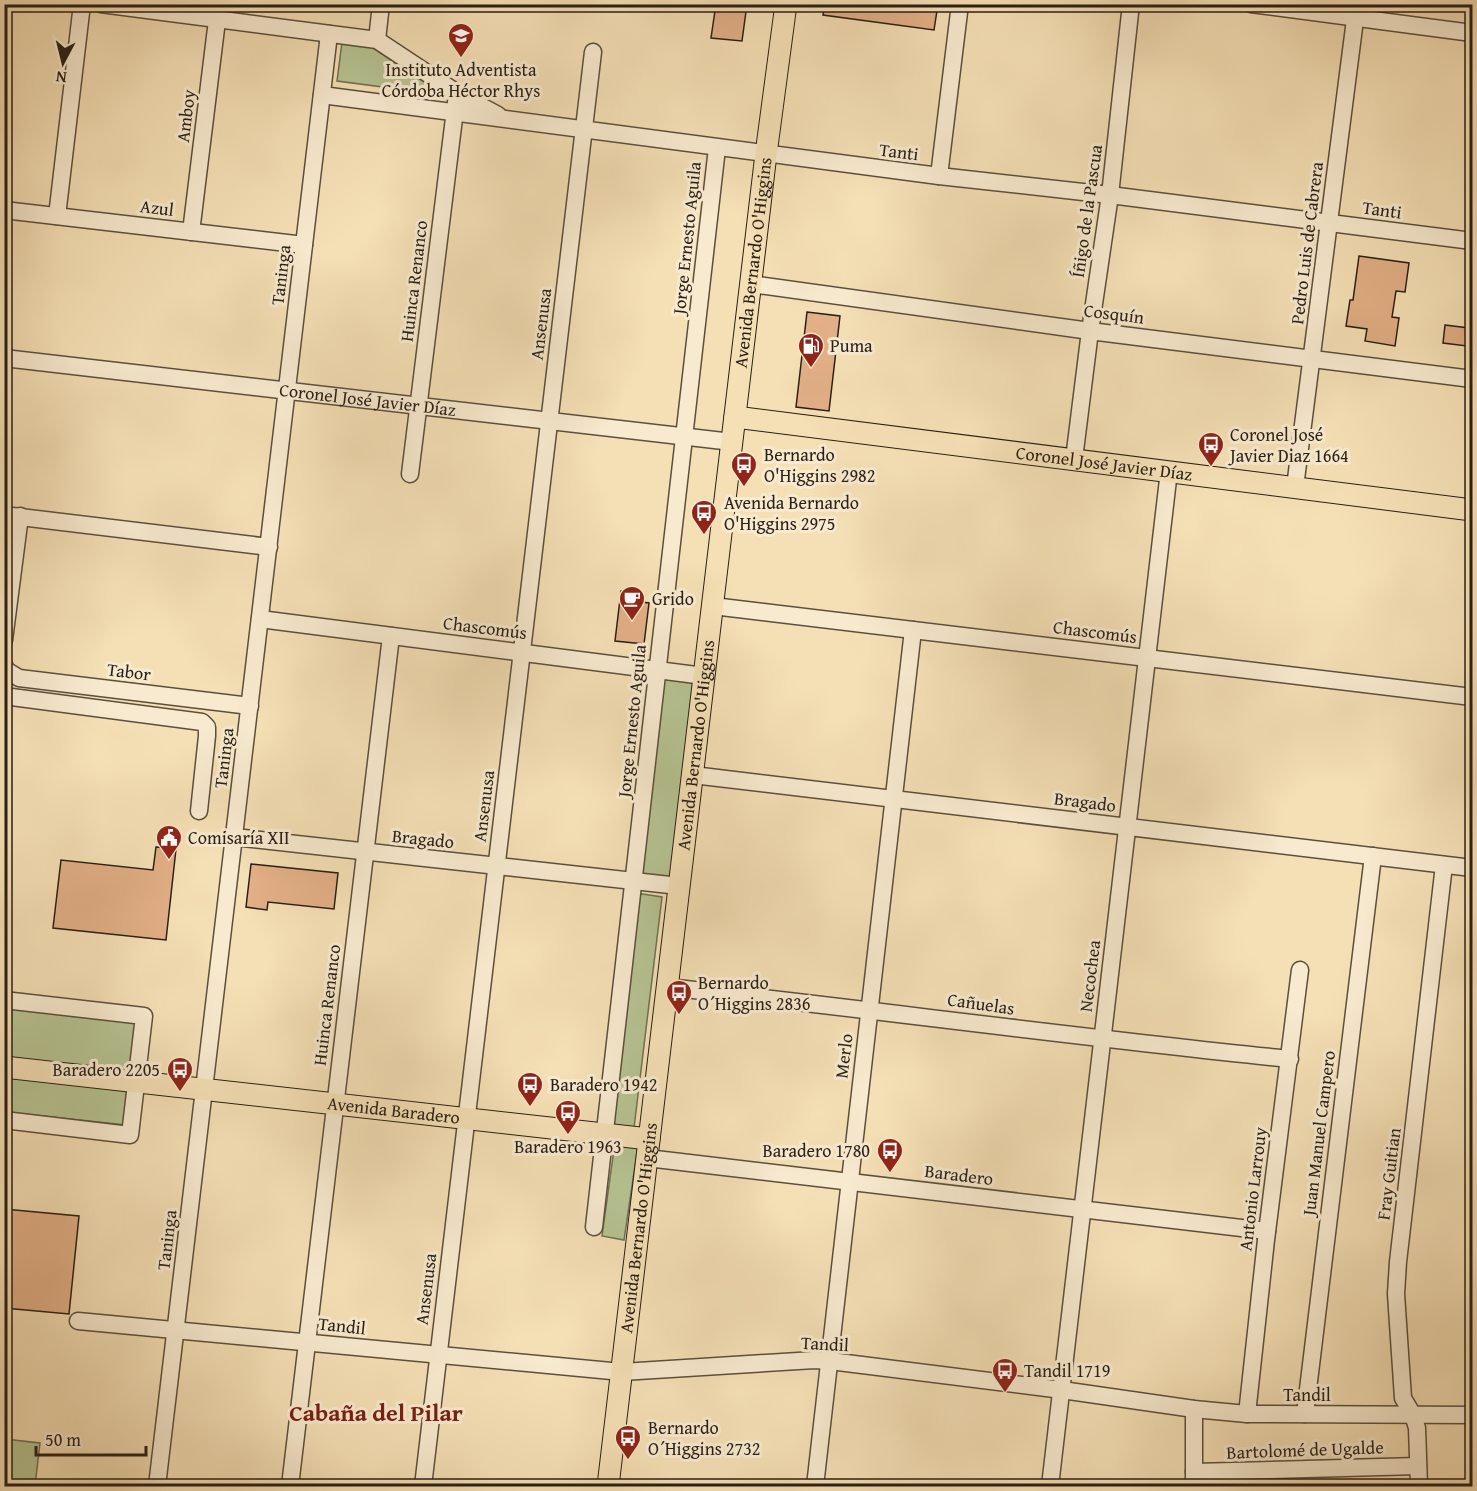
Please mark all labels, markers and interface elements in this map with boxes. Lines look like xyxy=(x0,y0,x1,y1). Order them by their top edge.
school or university icon: Instituto Adventista Córdoba Héctor Rhys xyxy=(446,21,476,59)
north arrow xyxy=(33,33,93,93)
place label: Instituto Adventista Córdoba Héctor Rhys xyxy=(382,56,540,104)
text: N xyxy=(54,65,68,90)
street label: Amboy xyxy=(169,88,202,144)
street label: Tanti xyxy=(878,136,920,167)
street label: Íñigo de la Pascua xyxy=(1064,142,1109,279)
street label: Avenida Bernardo O'Higgins xyxy=(727,156,779,369)
street label: Jorge Ernesto Aguila xyxy=(665,160,708,318)
street label: Pedro Luis de Cabrera xyxy=(1283,160,1330,326)
street label: Azul xyxy=(139,192,175,223)
street label: Tanti xyxy=(1361,193,1403,226)
street label: Huinca Renanco xyxy=(393,219,434,343)
street label: Taninga xyxy=(263,243,298,307)
street label: Ansenusa xyxy=(523,286,558,361)
street label: Cosquín xyxy=(1082,296,1146,331)
fuel station icon: Puma xyxy=(796,331,826,369)
place label: Puma xyxy=(830,332,873,359)
street label: Coronel José Javier Díaz xyxy=(278,376,458,423)
place label: Coronel José Javier Diaz 1664 xyxy=(1228,421,1349,469)
bus stop icon: Coronel José Javier Diaz 1664 xyxy=(1196,430,1226,468)
street label: Coronel José Javier Díaz xyxy=(1014,439,1194,488)
place label: Bernardo O'Higgins 2982 xyxy=(764,441,875,489)
bus stop icon: Bernardo O'Higgins 2982 xyxy=(729,450,759,488)
place label: Avenida Bernardo O'Higgins 2975 xyxy=(724,489,859,537)
bus stop icon: Avenida Bernardo O'Higgins 2975 xyxy=(689,498,719,536)
cafe icon: Grido xyxy=(617,584,647,622)
place label: Grido xyxy=(652,585,694,612)
street label: Chascomús xyxy=(442,609,529,646)
street label: Chascomús xyxy=(1052,613,1139,650)
street label: Avenida Bernardo O'Higgins xyxy=(669,638,721,852)
street label: Jorge Ernesto Aguila xyxy=(610,643,653,801)
street label: Tabor xyxy=(106,655,153,688)
street label: Taninga xyxy=(206,726,241,790)
street label: Ansenusa xyxy=(466,768,501,843)
street label: Bragado xyxy=(1053,784,1118,819)
street label: Bragado xyxy=(391,822,455,855)
public building icon: Comisaría XII xyxy=(154,823,184,861)
place label: Comisaría XII xyxy=(188,824,290,851)
street label: Necochea xyxy=(1072,938,1107,1013)
street label: Huinca Renanco xyxy=(306,943,347,1067)
place label: Bernardo O´Higgins 2836 xyxy=(698,969,811,1017)
bus stop icon: Bernardo O´Higgins 2836 xyxy=(664,978,694,1016)
street label: Cañuelas xyxy=(946,985,1016,1022)
street label: Merlo xyxy=(827,1032,860,1080)
street label: Juan Manuel Campero xyxy=(1295,1049,1342,1219)
bus stop icon: Baradero 2205 xyxy=(165,1055,195,1093)
place label: Baradero 2205 xyxy=(53,1056,160,1083)
bus stop icon: Baradero 1942 xyxy=(515,1070,545,1108)
place label: Baradero 1942 xyxy=(550,1071,657,1098)
street label: Avenida Baradero xyxy=(326,1089,461,1131)
bus stop icon: Baradero 1963 xyxy=(553,1098,583,1136)
street label: Avenida Bernardo O'Higgins xyxy=(612,1121,664,1335)
street label: Antonio Larrouy xyxy=(1232,1125,1273,1252)
street label: Fray Guitian xyxy=(1369,1126,1408,1222)
place label: Baradero 1963 xyxy=(514,1133,622,1160)
bus stop icon: Baradero 1780 xyxy=(875,1136,905,1174)
place label: Baradero 1780 xyxy=(763,1137,870,1164)
street label: Baradero xyxy=(923,1157,995,1192)
street label: Taninga xyxy=(149,1208,184,1272)
street label: Ansenusa xyxy=(408,1251,443,1326)
street label: Tandil xyxy=(317,1310,367,1341)
street label: Tandil xyxy=(800,1329,850,1358)
bus stop icon: Tandil 1719 xyxy=(990,1356,1020,1394)
place label: Tandil 1719 xyxy=(1024,1357,1110,1384)
street label: Tandil xyxy=(1283,1381,1331,1408)
district label: Cabaña del Pilar xyxy=(289,1395,463,1430)
place label: Bernardo O´Higgins 2732 xyxy=(648,1414,761,1462)
scale bar xyxy=(36,1419,146,1457)
bus stop icon: Bernardo O´Higgins 2732 xyxy=(613,1423,643,1461)
text: 50 m xyxy=(45,1426,81,1453)
street label: Bartolomé de Ugalde xyxy=(1226,1433,1384,1466)

